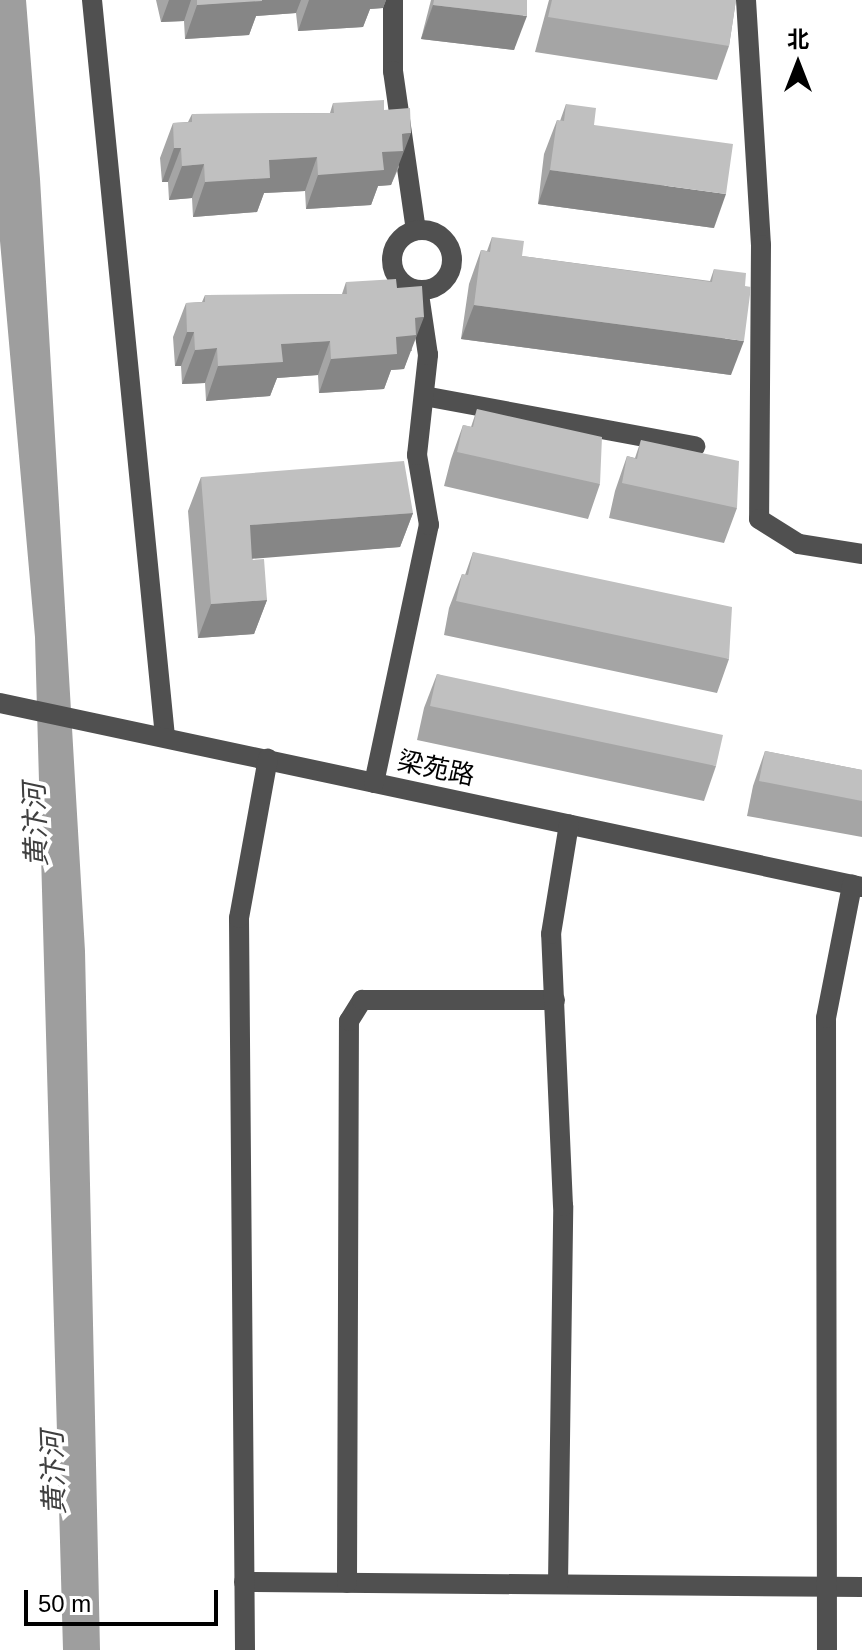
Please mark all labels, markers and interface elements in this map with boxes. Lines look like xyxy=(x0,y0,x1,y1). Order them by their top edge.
north arrow xyxy=(758,24,838,104)
text: 北 xyxy=(787,27,809,52)
street label: 梁苑路 xyxy=(395,746,477,792)
water label: 黄汴河 xyxy=(18,782,54,868)
water label: 黄汴河 xyxy=(36,1430,72,1516)
scale bar xyxy=(28,1574,222,1624)
text: 50 m xyxy=(38,1590,91,1617)

